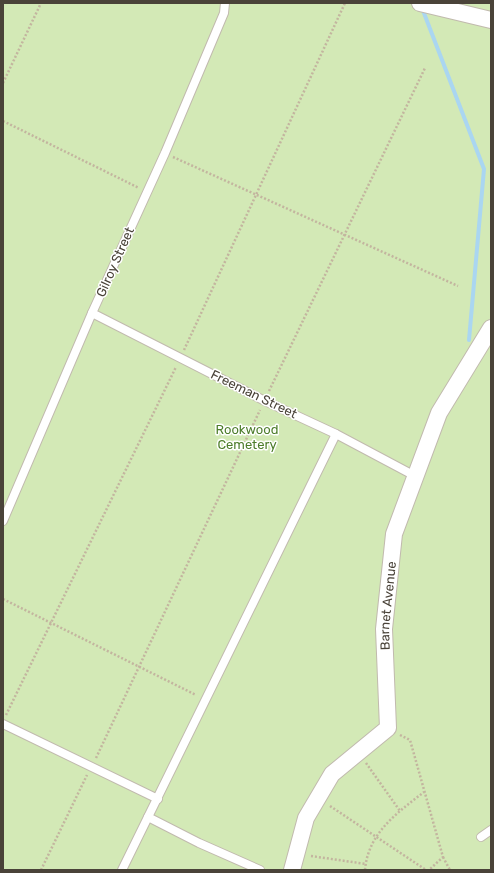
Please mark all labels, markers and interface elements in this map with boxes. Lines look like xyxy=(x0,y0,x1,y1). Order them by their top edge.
street label: Gilroy Street xyxy=(93,225,137,299)
street label: Freeman Street xyxy=(208,367,300,421)
park label: Rookwood Cemetery xyxy=(216,422,278,452)
street label: Barnet Avenue xyxy=(376,560,399,651)

